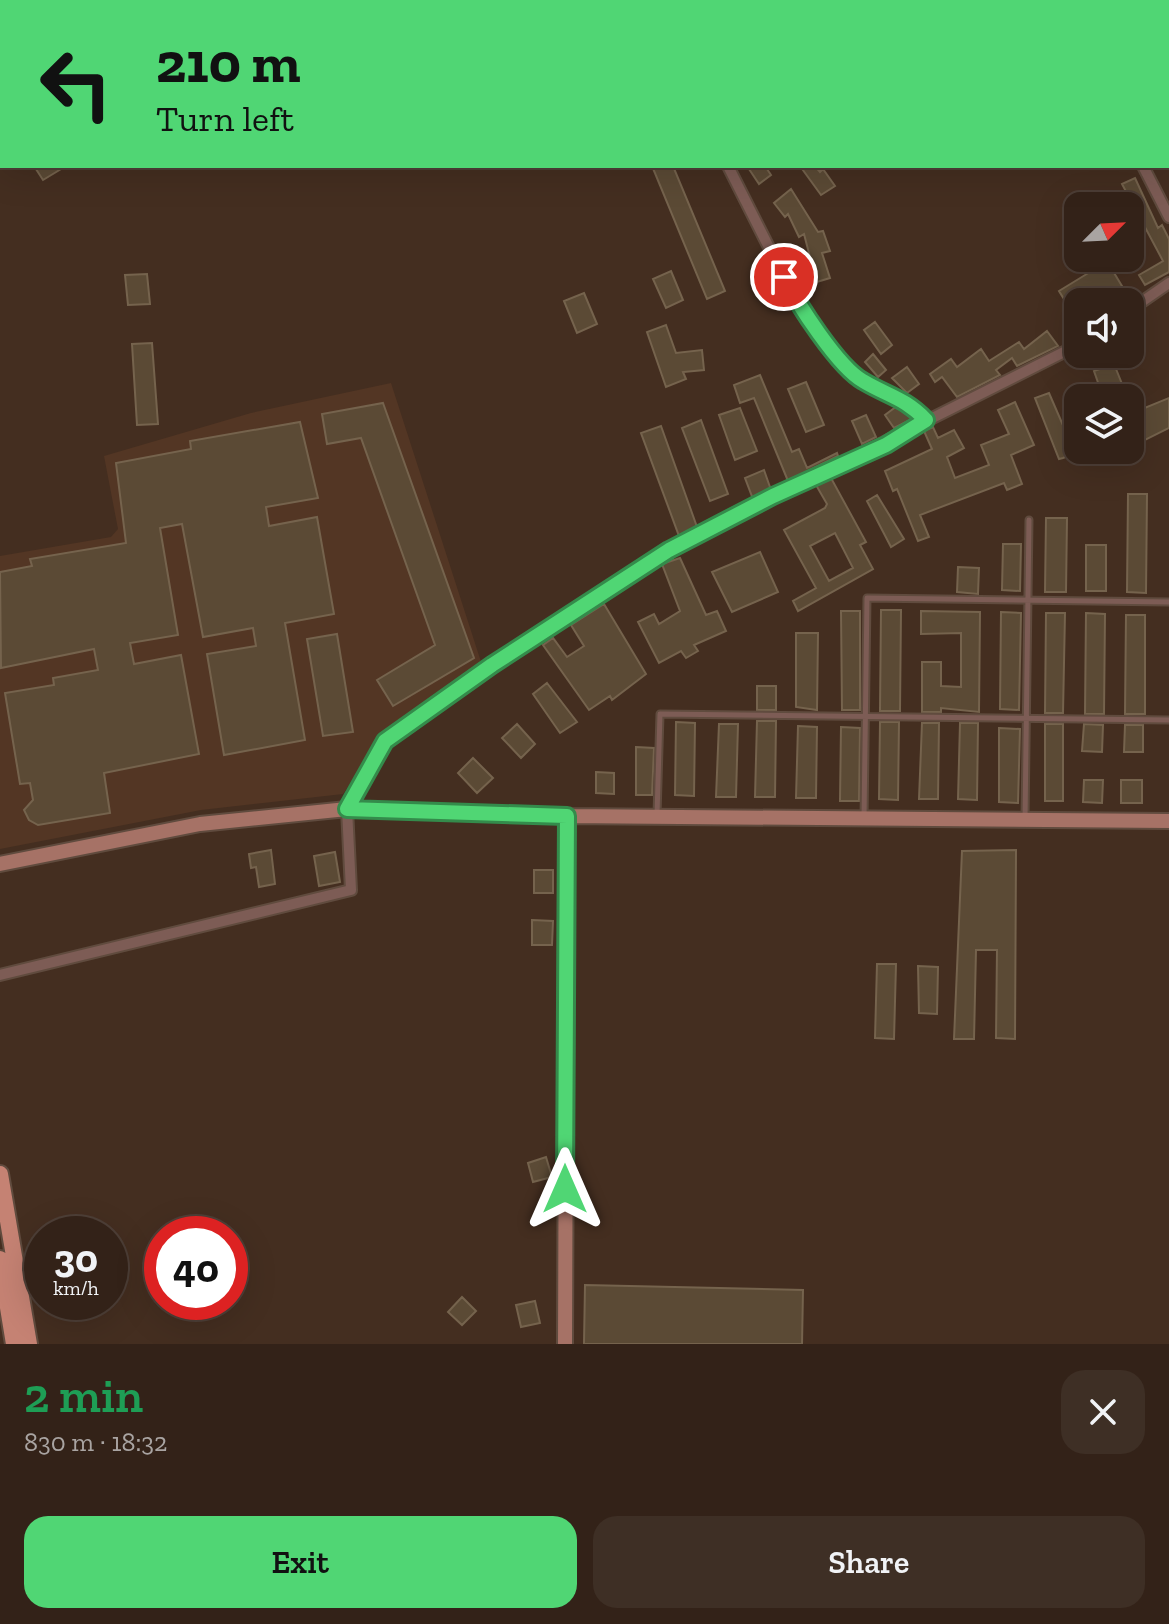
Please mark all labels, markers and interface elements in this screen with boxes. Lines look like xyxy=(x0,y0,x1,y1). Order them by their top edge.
text: 210 m xyxy=(156,29,300,96)
icon: left xyxy=(24,32,128,136)
text: Turn left xyxy=(156,97,294,140)
north arrow xyxy=(1064,192,1144,272)
map controls xyxy=(1064,192,1144,464)
pin xyxy=(750,243,818,311)
icon: arrive xyxy=(762,255,806,299)
button: sound xyxy=(1064,288,1144,368)
button: layers xyxy=(1064,384,1144,464)
position arrow xyxy=(523,1147,607,1231)
speed limit sign: 40 xyxy=(144,1216,248,1320)
text: 30 xyxy=(54,1234,98,1282)
text: km/h xyxy=(53,1276,99,1300)
text: 2 min xyxy=(24,1367,143,1424)
button: close xyxy=(1061,1370,1145,1454)
text: 830 m · 18:32 xyxy=(24,1426,167,1458)
button: Exit xyxy=(24,1516,577,1608)
button: Share xyxy=(593,1516,1145,1608)

